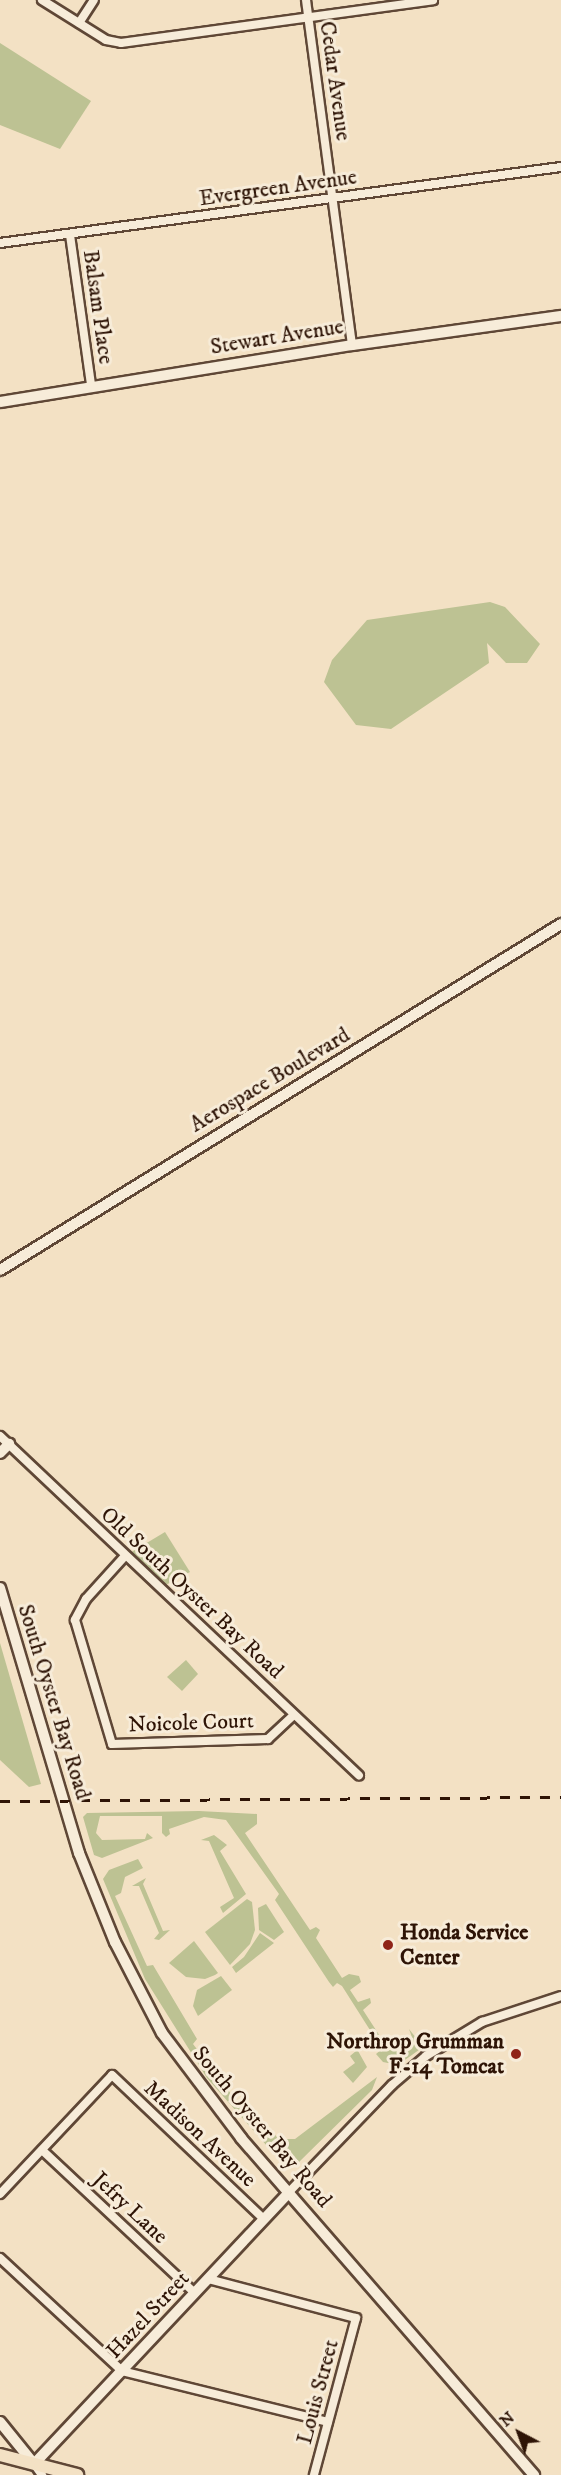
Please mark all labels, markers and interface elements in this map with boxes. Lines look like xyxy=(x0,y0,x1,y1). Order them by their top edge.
street label: Cedar Avenue xyxy=(314,20,356,142)
street label: Evergreen Avenue xyxy=(198,164,358,212)
street label: Balsam Place xyxy=(77,248,119,366)
street label: Stewart Avenue xyxy=(209,313,345,361)
street label: Aerospace Boulevard xyxy=(185,1022,355,1138)
street label: Old South Oyster Bay Road xyxy=(95,1501,289,1685)
street label: South Oyster Bay Road xyxy=(12,1601,96,1803)
street label: Noicole Court xyxy=(128,1708,254,1738)
place label: Honda Service Center xyxy=(400,1919,528,1970)
marker: Honda Service Center xyxy=(381,1938,395,1952)
place label: Northrop Grumman F-14 Tomcat xyxy=(326,2028,504,2080)
street label: South Oyster Bay Road xyxy=(187,2041,337,2213)
marker: Northrop Grumman F-14 Tomcat xyxy=(509,2047,523,2061)
street label: Madison Avenue xyxy=(138,2075,262,2193)
street label: Jefry Lane xyxy=(87,2166,173,2250)
street label: Hazel Street xyxy=(101,2266,195,2364)
street label: Louis Street xyxy=(291,2337,345,2447)
north arrow xyxy=(489,2403,549,2463)
text: N xyxy=(496,2408,519,2431)

